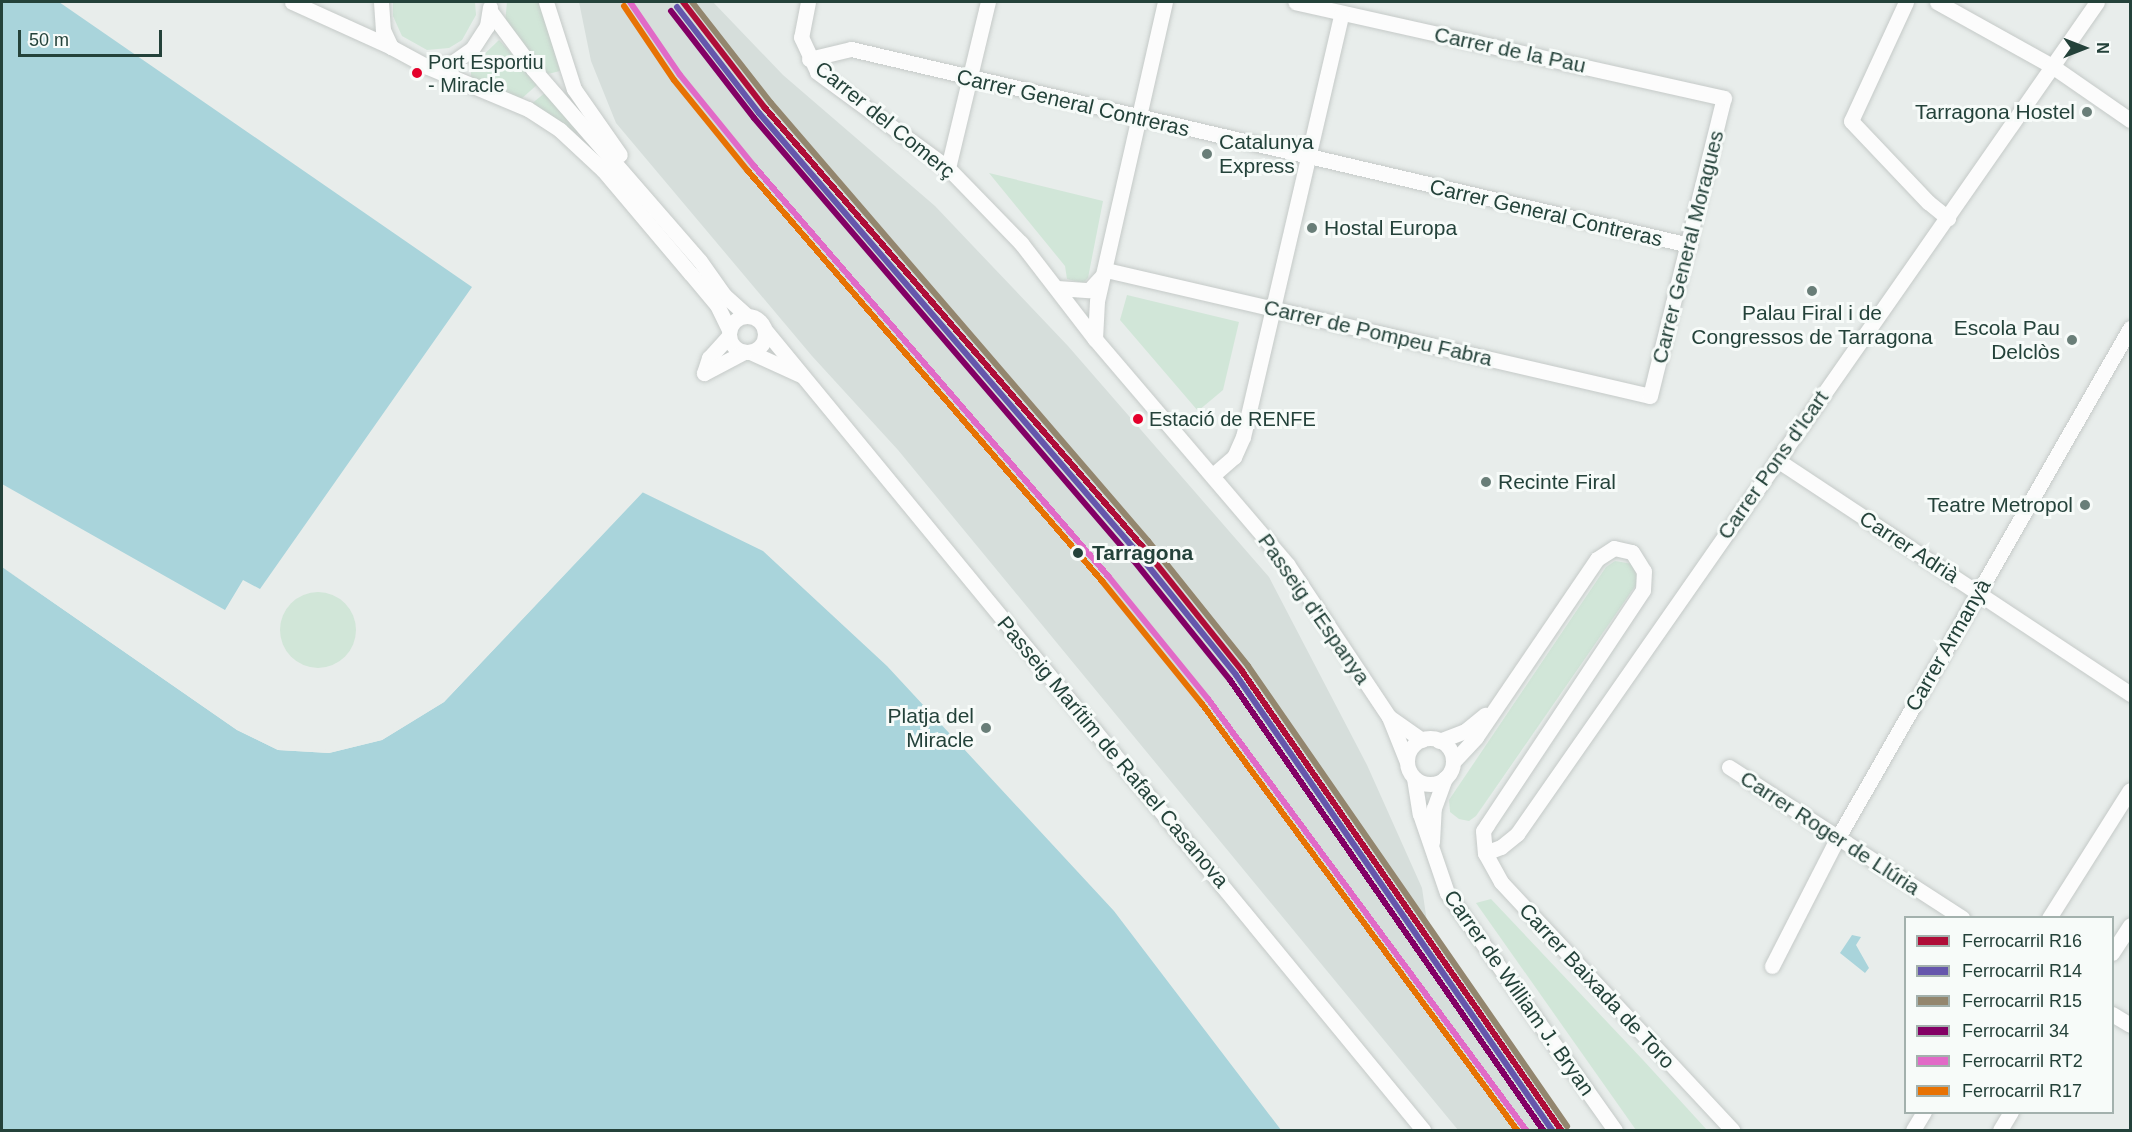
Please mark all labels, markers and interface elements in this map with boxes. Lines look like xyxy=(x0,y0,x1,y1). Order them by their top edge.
scale bar xyxy=(21,18,165,56)
north arrow xyxy=(2054,18,2114,78)
street label: Carrer de la Pau xyxy=(1432,22,1588,78)
text: 50 m xyxy=(29,30,69,50)
text: N xyxy=(2094,42,2111,54)
place label: Port Esportiu - Miracle xyxy=(428,50,544,97)
street label: Carrer del Comerç xyxy=(810,56,960,184)
street label: Carrer General Contreras xyxy=(954,64,1192,142)
marker: Port Esportiu - Miracle xyxy=(411,67,423,79)
place label: Tarragona Hostel xyxy=(1915,99,2075,125)
marker: Tarragona Hostel xyxy=(2080,105,2094,119)
street label: Carrer General Moragues xyxy=(1647,128,1729,366)
place label: Catalunya Express xyxy=(1219,129,1314,179)
marker: Catalunya Express xyxy=(1200,147,1214,161)
street label: Carrer General Contreras xyxy=(1427,174,1665,252)
place label: Hostal Europa xyxy=(1324,215,1457,241)
marker: Hostal Europa xyxy=(1305,221,1319,235)
marker: Palau Firal i de Congressos de Tarragona xyxy=(1805,284,1819,298)
street label: Carrer de Pompeu Fabra xyxy=(1261,294,1495,372)
place label: Palau Firal i de Congressos de Tarragona xyxy=(1691,300,1933,350)
place label: Escola Pau Delclòs xyxy=(1954,315,2060,365)
marker: Escola Pau Delclòs xyxy=(2065,333,2079,347)
street label: Carrer Pons d'Icart xyxy=(1712,386,1834,544)
place label: Estació de RENFE xyxy=(1149,407,1316,431)
marker: Estació de RENFE xyxy=(1132,413,1144,425)
place label: Recinte Firal xyxy=(1498,469,1616,495)
marker: Recinte Firal xyxy=(1479,475,1493,489)
place label: Teatre Metropol xyxy=(1927,492,2073,518)
marker: Teatre Metropol xyxy=(2078,498,2092,512)
street label: Carrer Adrià xyxy=(1854,505,1964,589)
street label: Passeig d'Espanya xyxy=(1253,529,1375,689)
place label: Tarragona xyxy=(1092,540,1193,566)
marker: Tarragona xyxy=(1069,544,1087,562)
street label: Carrer Armanyà xyxy=(1900,574,1996,716)
street label: Passeig Marítim de Rafael Casanova xyxy=(992,611,1234,893)
place label: Platja del Miracle xyxy=(888,703,974,753)
marker: Platja del Miracle xyxy=(979,721,993,735)
street label: Carrer Roger de Llúria xyxy=(1736,766,1924,900)
street label: Carrer de William J. Bryan xyxy=(1438,885,1600,1101)
street label: Carrer Baixada de Toro xyxy=(1514,898,1680,1074)
legend xyxy=(1904,916,2114,1114)
text: Ferrocarril R16 xyxy=(1962,931,2082,951)
text: Ferrocarril R14 xyxy=(1962,961,2082,981)
text: Ferrocarril R15 xyxy=(1962,991,2082,1011)
text: Ferrocarril 34 xyxy=(1962,1021,2069,1041)
text: Ferrocarril RT2 xyxy=(1962,1051,2083,1071)
text: Ferrocarril R17 xyxy=(1962,1081,2082,1101)

